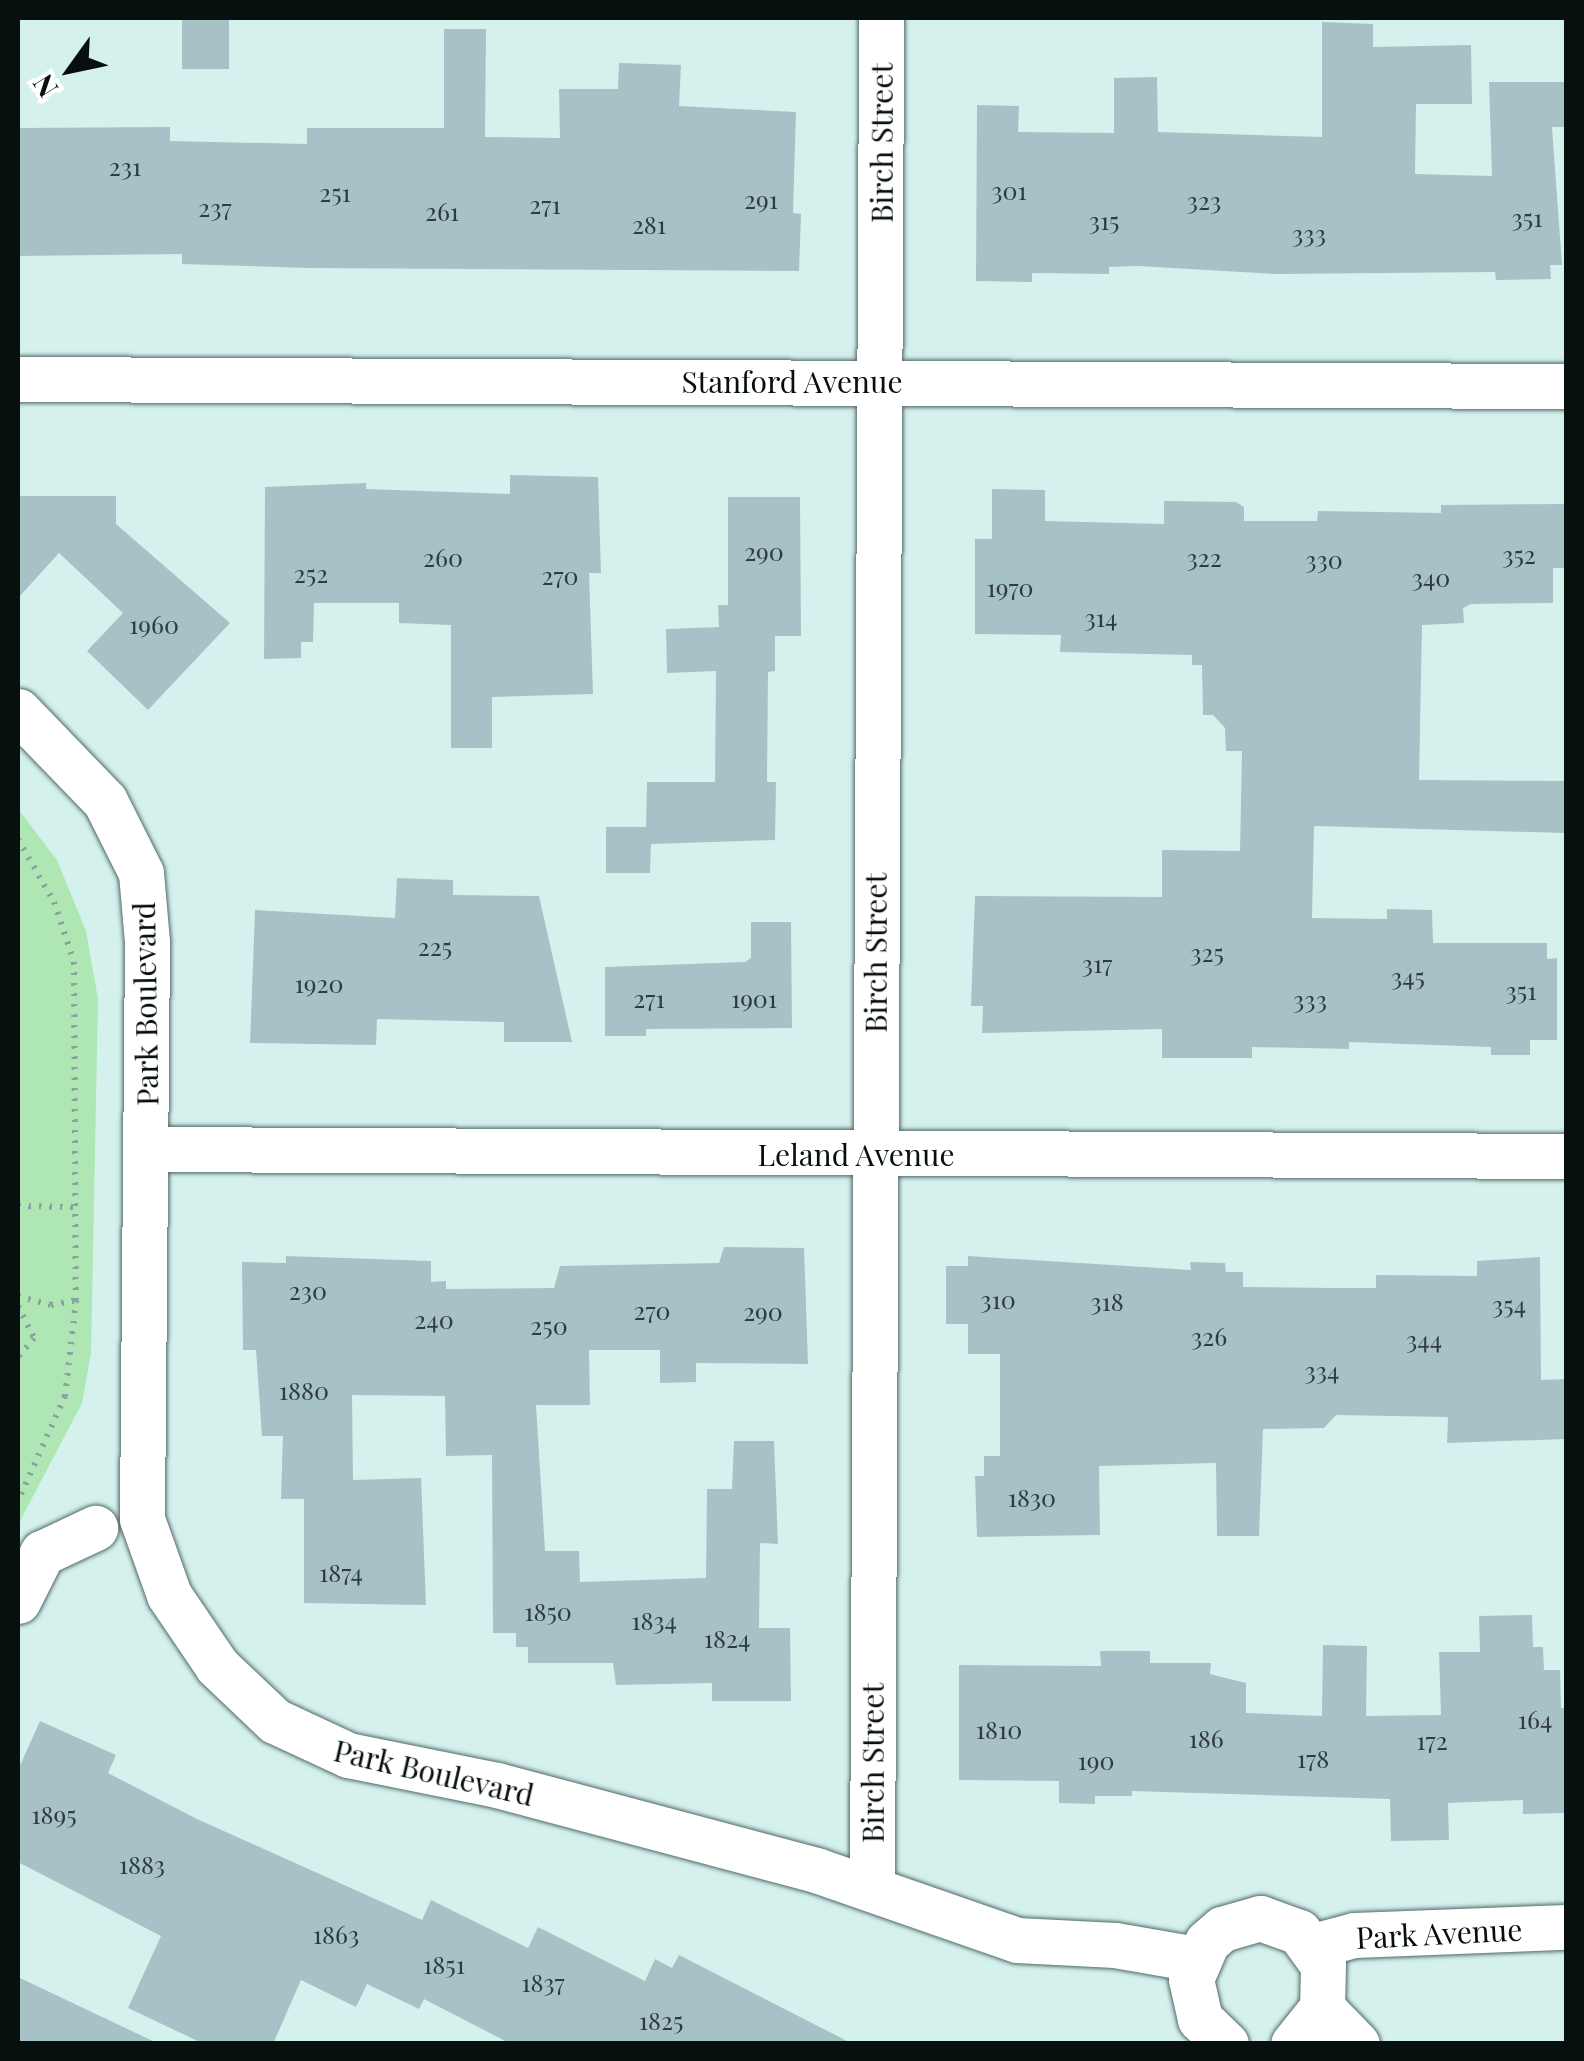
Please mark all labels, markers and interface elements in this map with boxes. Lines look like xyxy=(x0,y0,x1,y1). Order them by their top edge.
north arrow xyxy=(20,20,120,120)
street label: Birch Street xyxy=(863,63,899,223)
text: N xyxy=(23,68,65,105)
house number: 231 xyxy=(109,151,141,181)
house number: 301 xyxy=(991,175,1027,205)
house number: 251 xyxy=(319,177,351,207)
house number: 291 xyxy=(744,184,778,214)
house number: 323 xyxy=(1187,185,1221,215)
house number: 271 xyxy=(529,189,561,219)
house number: 237 xyxy=(198,192,232,222)
house number: 261 xyxy=(425,196,459,226)
house number: 351 xyxy=(1512,202,1542,232)
house number: 315 xyxy=(1089,205,1119,235)
house number: 281 xyxy=(632,209,666,239)
house number: 333 xyxy=(1292,218,1326,248)
street label: Stanford Avenue xyxy=(681,363,903,399)
house number: 290 xyxy=(744,536,784,566)
house number: 352 xyxy=(1502,539,1536,569)
house number: 260 xyxy=(423,542,463,572)
house number: 322 xyxy=(1186,542,1222,572)
house number: 330 xyxy=(1305,544,1343,574)
house number: 252 xyxy=(294,558,328,588)
house number: 270 xyxy=(541,560,579,590)
house number: 340 xyxy=(1412,562,1450,592)
house number: 1970 xyxy=(986,572,1034,602)
house number: 314 xyxy=(1085,602,1117,632)
house number: 1960 xyxy=(129,609,179,639)
street label: Birch Street xyxy=(857,873,893,1033)
street label: Park Boulevard xyxy=(125,901,165,1107)
house number: 225 xyxy=(418,931,452,961)
house number: 325 xyxy=(1190,937,1224,967)
house number: 317 xyxy=(1082,948,1112,978)
house number: 345 xyxy=(1391,961,1425,991)
house number: 1920 xyxy=(295,968,343,998)
house number: 351 xyxy=(1506,975,1536,1005)
house number: 271 xyxy=(633,983,665,1013)
house number: 1901 xyxy=(731,983,777,1013)
house number: 333 xyxy=(1293,984,1327,1014)
street label: Leland Avenue xyxy=(757,1136,955,1172)
house number: 230 xyxy=(289,1275,327,1305)
house number: 310 xyxy=(980,1284,1016,1314)
house number: 318 xyxy=(1090,1286,1124,1316)
house number: 354 xyxy=(1492,1289,1526,1319)
house number: 270 xyxy=(633,1295,671,1325)
house number: 290 xyxy=(743,1296,783,1326)
house number: 240 xyxy=(414,1304,454,1334)
house number: 250 xyxy=(530,1310,568,1340)
house number: 326 xyxy=(1191,1321,1227,1351)
house number: 344 xyxy=(1406,1324,1442,1354)
house number: 334 xyxy=(1305,1355,1339,1385)
house number: 1880 xyxy=(279,1375,329,1405)
house number: 1830 xyxy=(1008,1482,1056,1512)
house number: 1874 xyxy=(319,1557,363,1587)
house number: 1850 xyxy=(524,1596,572,1626)
house number: 1834 xyxy=(631,1605,677,1635)
house number: 1824 xyxy=(704,1623,750,1653)
street label: Birch Street xyxy=(854,1683,890,1843)
house number: 164 xyxy=(1518,1704,1552,1734)
house number: 1810 xyxy=(976,1714,1022,1744)
house number: 186 xyxy=(1188,1723,1224,1753)
house number: 172 xyxy=(1416,1725,1448,1755)
street label: Park Boulevard xyxy=(330,1731,538,1813)
house number: 178 xyxy=(1297,1743,1329,1773)
house number: 190 xyxy=(1078,1745,1114,1775)
house number: 1895 xyxy=(31,1799,77,1829)
house number: 1883 xyxy=(119,1849,165,1879)
street label: Park Avenue xyxy=(1354,1911,1524,1955)
house number: 1863 xyxy=(313,1919,359,1949)
house number: 1851 xyxy=(423,1949,465,1979)
house number: 1837 xyxy=(521,1967,565,1997)
house number: 1825 xyxy=(639,2005,683,2035)

